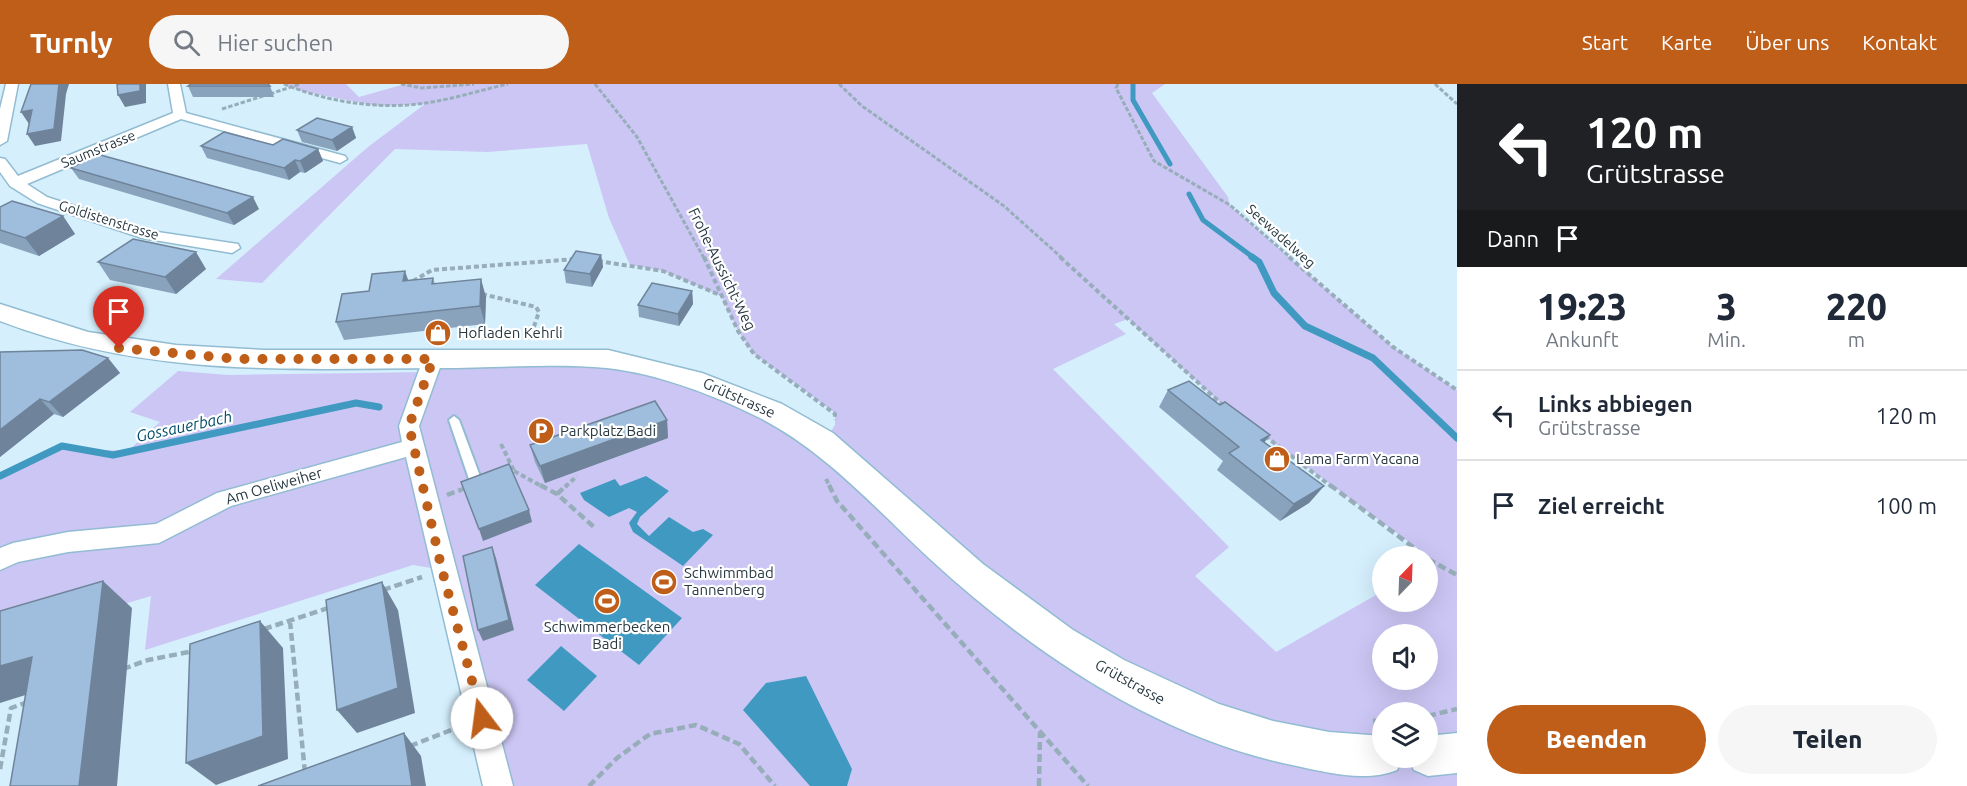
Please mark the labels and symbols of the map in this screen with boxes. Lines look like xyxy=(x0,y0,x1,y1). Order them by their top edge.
street label: Saumstrasse xyxy=(59,127,137,171)
street label: Goldistenstrasse xyxy=(57,197,161,243)
street label: Seewadelweg xyxy=(1243,201,1319,271)
street label: Frohe-Aussicht-Weg xyxy=(685,205,760,333)
pin xyxy=(93,286,144,348)
shop icon: Hofladen Kehrli xyxy=(423,318,453,348)
place label: Hofladen Kehrli xyxy=(458,324,563,341)
street label: Grütstrasse xyxy=(700,374,778,421)
water label: Gossauerbach xyxy=(134,407,234,445)
parking icon: Parkplatz Badi xyxy=(526,416,556,446)
place label: Parkplatz Badi xyxy=(560,422,656,439)
shop icon: Lama Farm Yacana xyxy=(1262,444,1292,474)
place label: Lama Farm Yacana xyxy=(1296,450,1419,467)
street label: Am Oeliweiher xyxy=(224,464,324,507)
north arrow xyxy=(1372,546,1438,612)
place label: Schwimmbad Tannenberg xyxy=(684,564,774,598)
sports icon: Schwimmbad Tannenberg xyxy=(649,567,679,597)
sports icon: Schwimmerbecken Badi xyxy=(592,586,622,616)
place label: Schwimmerbecken Badi xyxy=(544,618,670,652)
street label: Grütstrasse xyxy=(1092,655,1168,708)
position arrow xyxy=(450,686,514,750)

